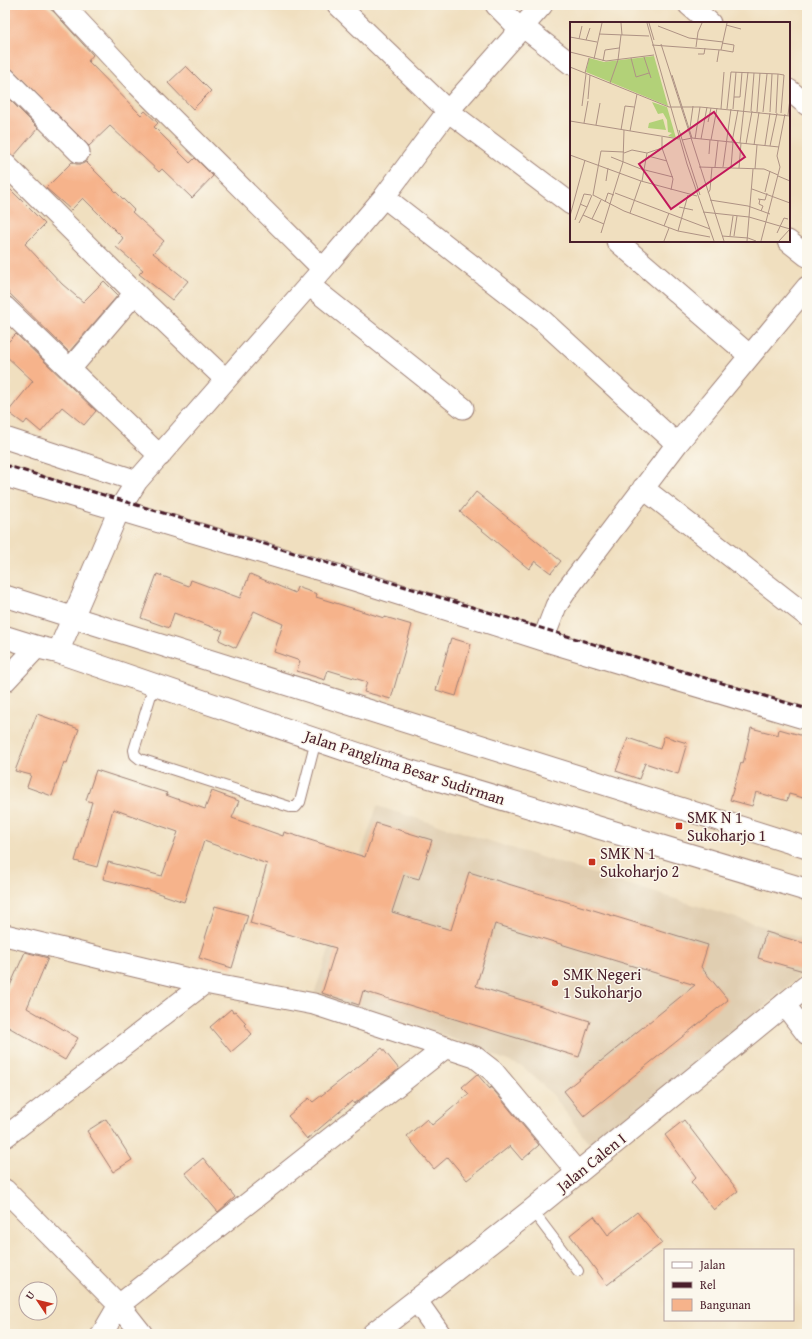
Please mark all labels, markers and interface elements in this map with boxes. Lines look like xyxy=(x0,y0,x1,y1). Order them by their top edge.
inset map xyxy=(570,22,790,242)
street label: Jalan Panglima Besar Sudirman xyxy=(300,723,508,811)
place label: SMK N 1 Sukoharjo 1 xyxy=(687,805,766,847)
marker: SMK N 1 Sukoharjo 1 xyxy=(674,821,684,831)
place label: SMK N 1 Sukoharjo 2 xyxy=(600,841,679,883)
marker: SMK N 1 Sukoharjo 2 xyxy=(587,857,597,867)
place label: SMK Negeri 1 Sukoharjo xyxy=(563,962,642,1004)
marker: SMK Negeri 1 Sukoharjo xyxy=(550,978,560,988)
street label: Jalan Calen I xyxy=(550,1127,631,1199)
legend xyxy=(664,1249,794,1321)
text: Jalan xyxy=(698,1256,725,1273)
text: Rel xyxy=(700,1276,717,1293)
north arrow xyxy=(18,1281,58,1321)
text: U xyxy=(21,1287,39,1303)
text: Bangunan xyxy=(700,1296,751,1313)

